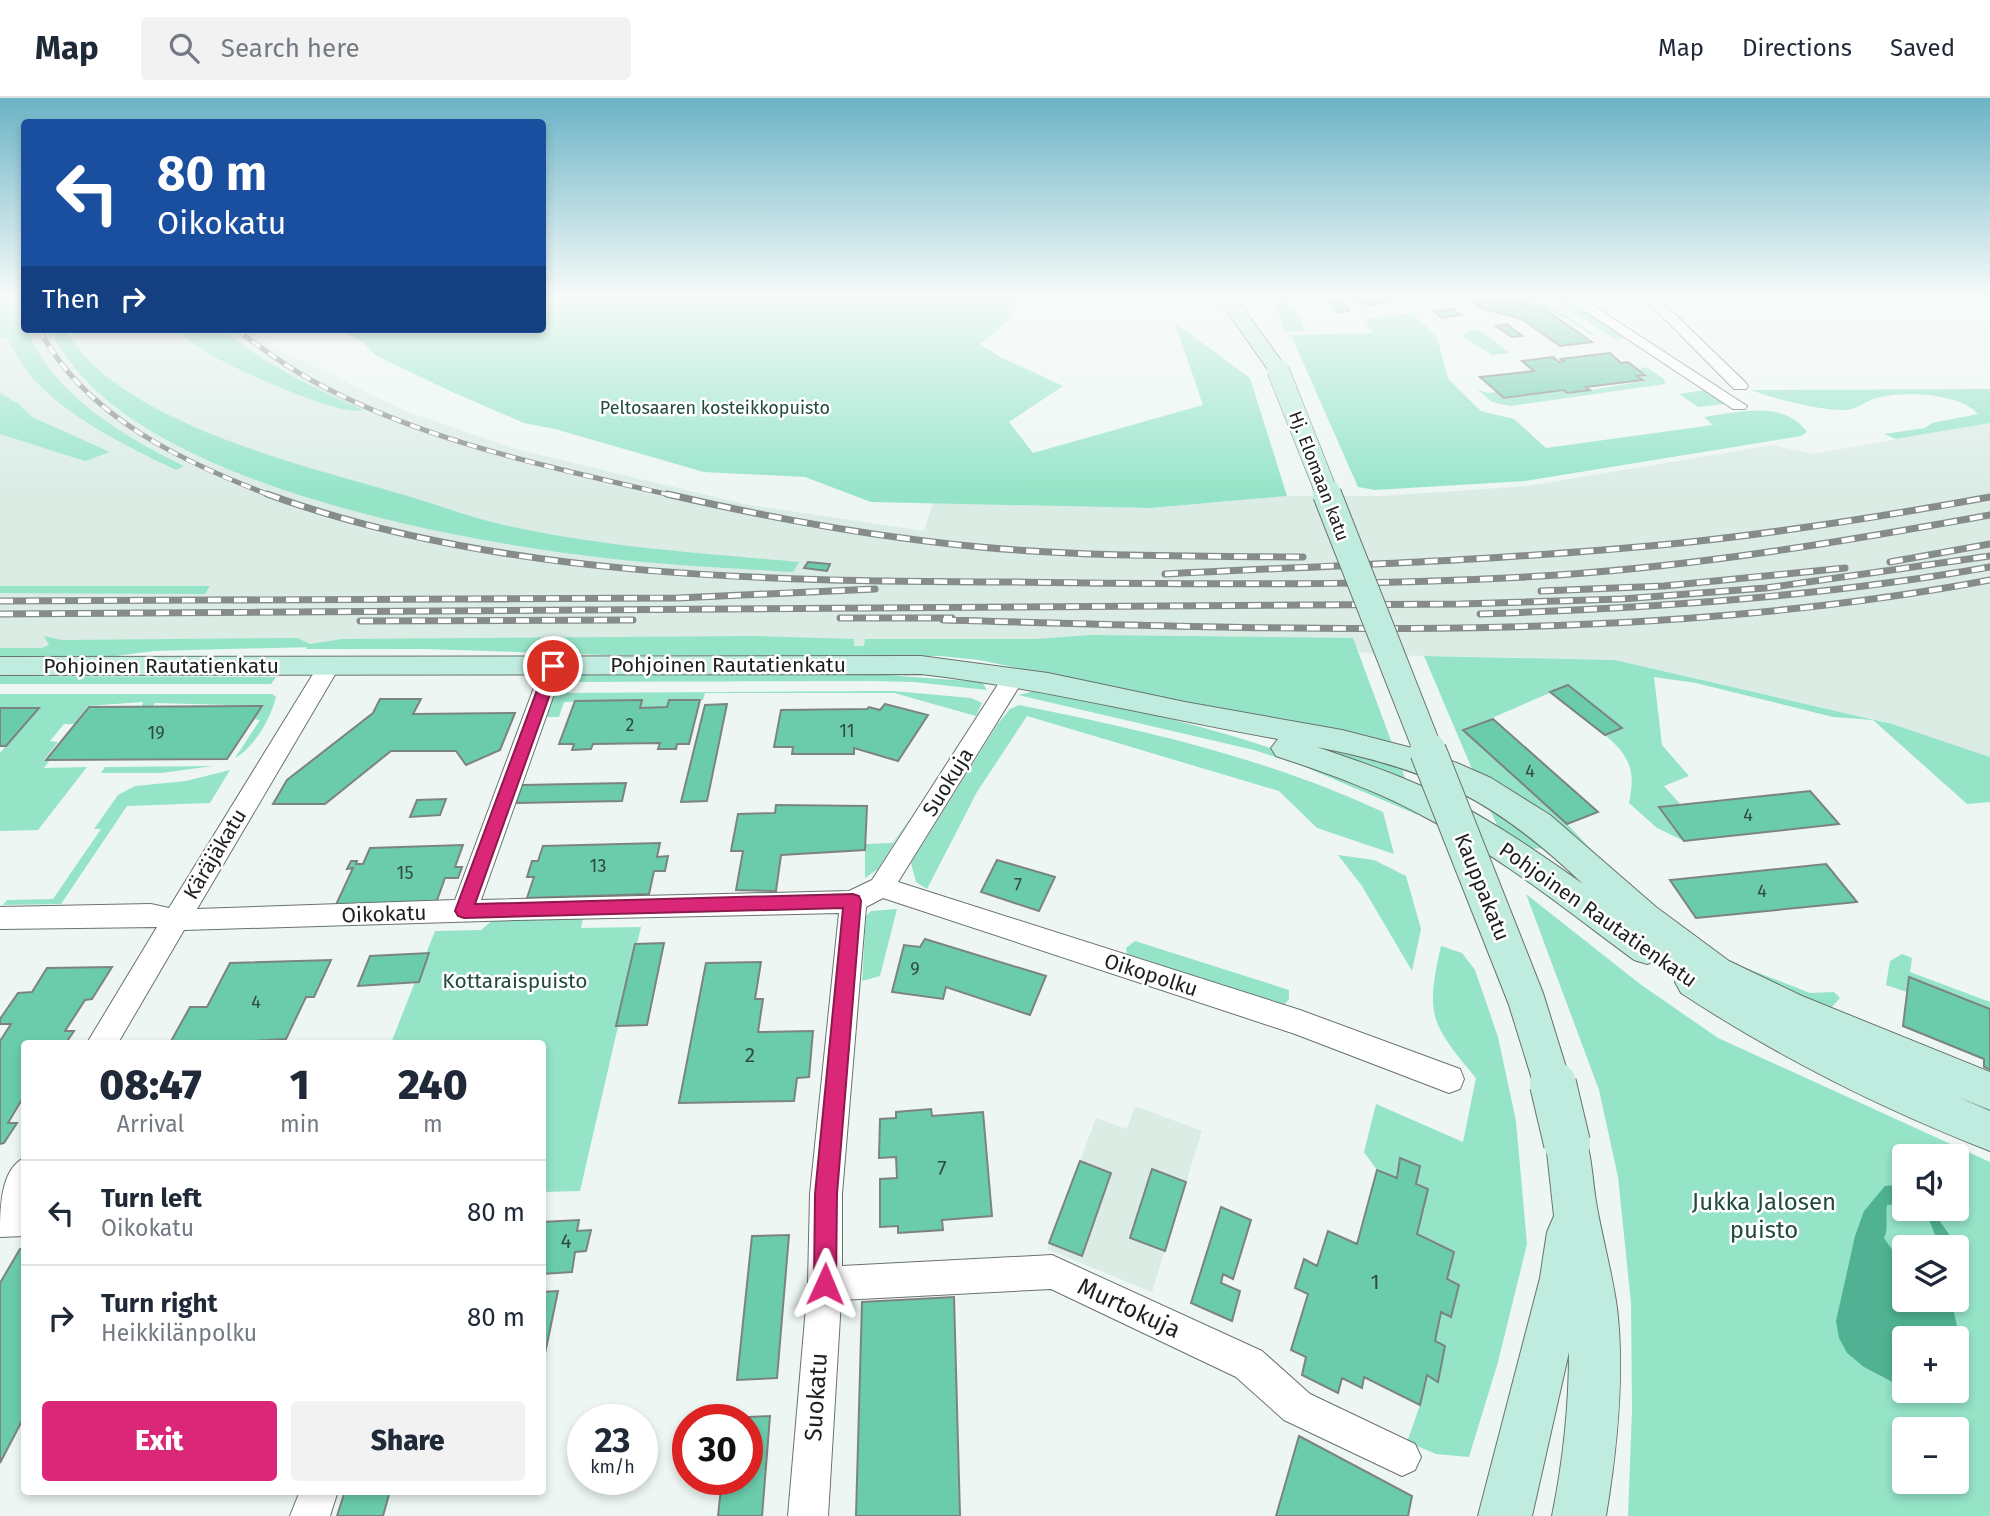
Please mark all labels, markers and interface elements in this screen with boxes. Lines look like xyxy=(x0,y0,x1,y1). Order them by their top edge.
search box xyxy=(141,17,631,80)
text: Map xyxy=(35,28,99,68)
icon: search xyxy=(165,29,203,67)
text: Search here xyxy=(221,33,360,64)
text: Map xyxy=(1658,34,1704,62)
text: Directions xyxy=(1742,34,1852,62)
text: Saved xyxy=(1890,34,1955,62)
text: 80 m xyxy=(157,144,267,203)
icon: left xyxy=(42,147,133,238)
text: Oikokatu xyxy=(157,204,286,242)
icon: right xyxy=(114,280,152,318)
text: Then xyxy=(42,284,100,315)
park label: Peltosaaren kosteikkopuisto xyxy=(600,397,830,419)
street label: Hj. Elomaan katu xyxy=(1284,408,1354,544)
pin xyxy=(523,636,583,696)
icon: arrive xyxy=(534,647,572,685)
street label: Pohjoinen Rautatienkatu xyxy=(610,652,846,678)
street label: Pohjoinen Rautatienkatu xyxy=(43,653,279,679)
house number: 2 xyxy=(626,714,635,736)
house number: 11 xyxy=(839,720,855,742)
house number: 19 xyxy=(147,722,165,744)
street label: Suokuja xyxy=(917,743,979,821)
house number: 4 xyxy=(1525,760,1535,782)
street label: Käräjäkatu xyxy=(178,804,252,904)
house number: 4 xyxy=(1743,804,1753,826)
street label: Kauppakatu xyxy=(1449,829,1515,945)
street label: Pohjoinen Rautatienkatu xyxy=(1494,837,1702,993)
house number: 13 xyxy=(590,855,606,877)
house number: 15 xyxy=(397,862,413,884)
house number: 7 xyxy=(1014,874,1022,896)
house number: 4 xyxy=(1757,880,1767,902)
street label: Oikokatu xyxy=(341,900,427,928)
street label: Oikopolku xyxy=(1101,948,1201,1002)
house number: 9 xyxy=(910,958,920,980)
park label: Kottaraispuisto xyxy=(442,968,588,994)
house number: 4 xyxy=(251,991,261,1013)
house number: 2 xyxy=(745,1042,755,1068)
text: 08:47 xyxy=(99,1060,202,1110)
text: 1 xyxy=(290,1060,310,1110)
text: 240 xyxy=(398,1060,468,1110)
text: Arrival xyxy=(117,1110,184,1138)
text: min xyxy=(280,1110,320,1138)
text: m xyxy=(423,1110,443,1138)
map controls xyxy=(1892,1144,1969,1494)
button: sound xyxy=(1892,1144,1969,1221)
house number: 7 xyxy=(937,1155,947,1181)
text: Turn left xyxy=(101,1183,202,1214)
park label: Jukka Jalosen puisto xyxy=(1692,1188,1836,1244)
icon: left xyxy=(42,1194,80,1232)
text: 80 m xyxy=(467,1197,525,1228)
text: Oikokatu xyxy=(101,1214,194,1242)
house number: 4 xyxy=(560,1228,572,1254)
button: layers xyxy=(1892,1235,1969,1312)
position arrow xyxy=(788,1247,862,1321)
house number: 1 xyxy=(1370,1269,1380,1295)
street label: Murtokuja xyxy=(1073,1272,1185,1344)
text: Turn right xyxy=(101,1288,218,1319)
icon: right xyxy=(42,1299,80,1337)
text: 80 m xyxy=(467,1302,525,1333)
text: Heikkilänpolku xyxy=(101,1319,257,1347)
button: + xyxy=(1892,1326,1969,1403)
street label: Suokatu xyxy=(799,1352,833,1442)
button: Exit xyxy=(42,1401,277,1481)
button: Share xyxy=(291,1401,525,1481)
speed limit sign: 30 xyxy=(672,1404,763,1495)
button: − xyxy=(1892,1417,1969,1494)
text: 23 xyxy=(594,1419,631,1461)
text: km/h xyxy=(590,1456,635,1478)

